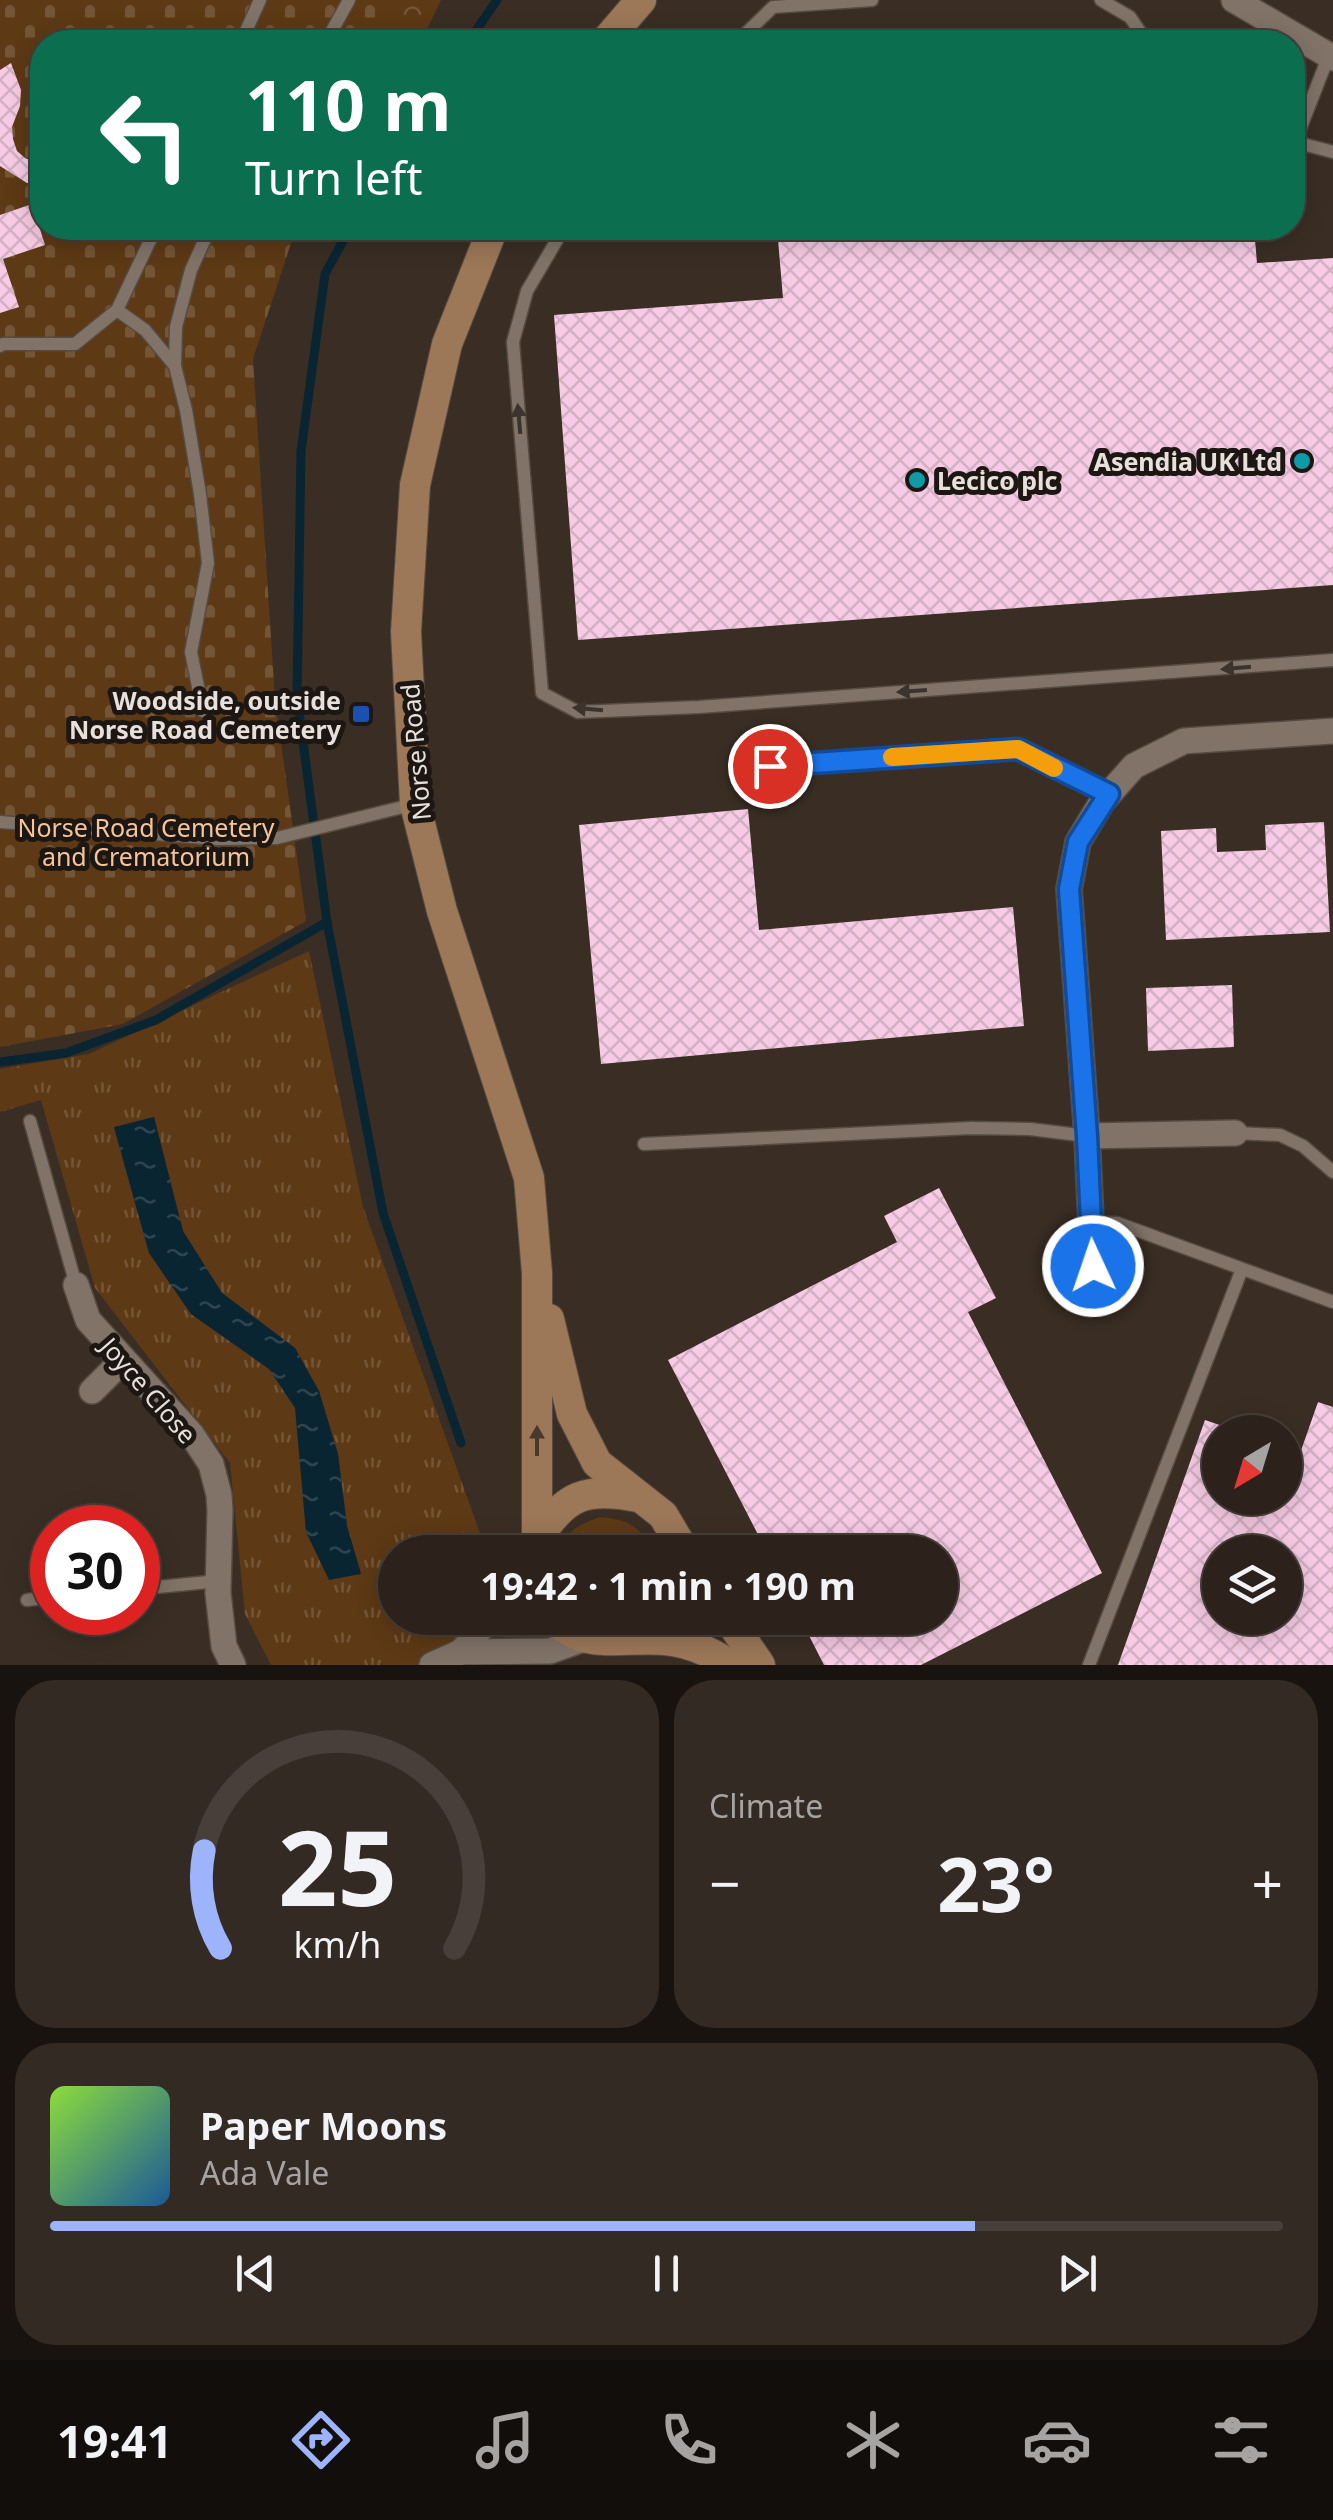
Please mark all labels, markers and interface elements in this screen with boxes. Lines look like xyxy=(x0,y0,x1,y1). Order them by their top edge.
text: 110 m xyxy=(245,56,452,152)
icon: left xyxy=(80,70,210,200)
text: Turn left xyxy=(245,147,422,208)
one-way arrow xyxy=(511,403,527,434)
place label: Asendia UK Ltd xyxy=(1094,444,1282,478)
marker: Asendia UK Ltd xyxy=(1291,450,1313,472)
place label: Lecico plc xyxy=(937,463,1058,497)
marker: Lecico plc xyxy=(906,469,928,491)
one-way arrow xyxy=(1219,660,1251,676)
street label: Norse Road xyxy=(392,682,438,822)
place label: Woodside, outside Norse Road Cemetery xyxy=(69,683,342,746)
one-way arrow xyxy=(895,683,927,699)
one-way arrow xyxy=(572,701,603,717)
marker: Woodside, outside Norse Road Cemetery xyxy=(350,703,372,725)
pin xyxy=(728,724,813,809)
icon: arrive xyxy=(743,739,798,794)
park label: Norse Road Cemetery and Crematorium xyxy=(17,810,275,873)
position arrow xyxy=(1041,1214,1145,1318)
street label: Joyce Close xyxy=(92,1328,205,1450)
north arrow xyxy=(1202,1415,1302,1515)
map controls xyxy=(1202,1415,1302,1635)
one-way arrow xyxy=(529,1425,545,1457)
speed limit sign: 30 xyxy=(30,1505,160,1635)
button: layers xyxy=(1202,1535,1302,1635)
text: 19:42 · 1 min · 190 m xyxy=(480,1559,856,1611)
text: Climate xyxy=(709,1784,823,1827)
text: 25 xyxy=(278,1795,396,1936)
text: 23° xyxy=(937,1832,1055,1934)
text: − xyxy=(709,1845,740,1920)
text: + xyxy=(1252,1845,1283,1920)
text: km/h xyxy=(293,1920,381,1968)
text: Paper Moons xyxy=(200,2099,447,2151)
text: Ada Vale xyxy=(200,2151,329,2194)
icon: previous xyxy=(228,2246,283,2301)
icon: pause xyxy=(639,2246,694,2301)
icon: next xyxy=(1050,2246,1105,2301)
icon: directions xyxy=(286,2405,356,2475)
icon: music xyxy=(470,2405,540,2475)
icon: phone xyxy=(654,2405,724,2475)
icon: climate xyxy=(838,2405,908,2475)
icon: car xyxy=(1022,2405,1092,2475)
icon: filters xyxy=(1206,2405,1276,2475)
text: 19:41 xyxy=(57,2410,173,2471)

